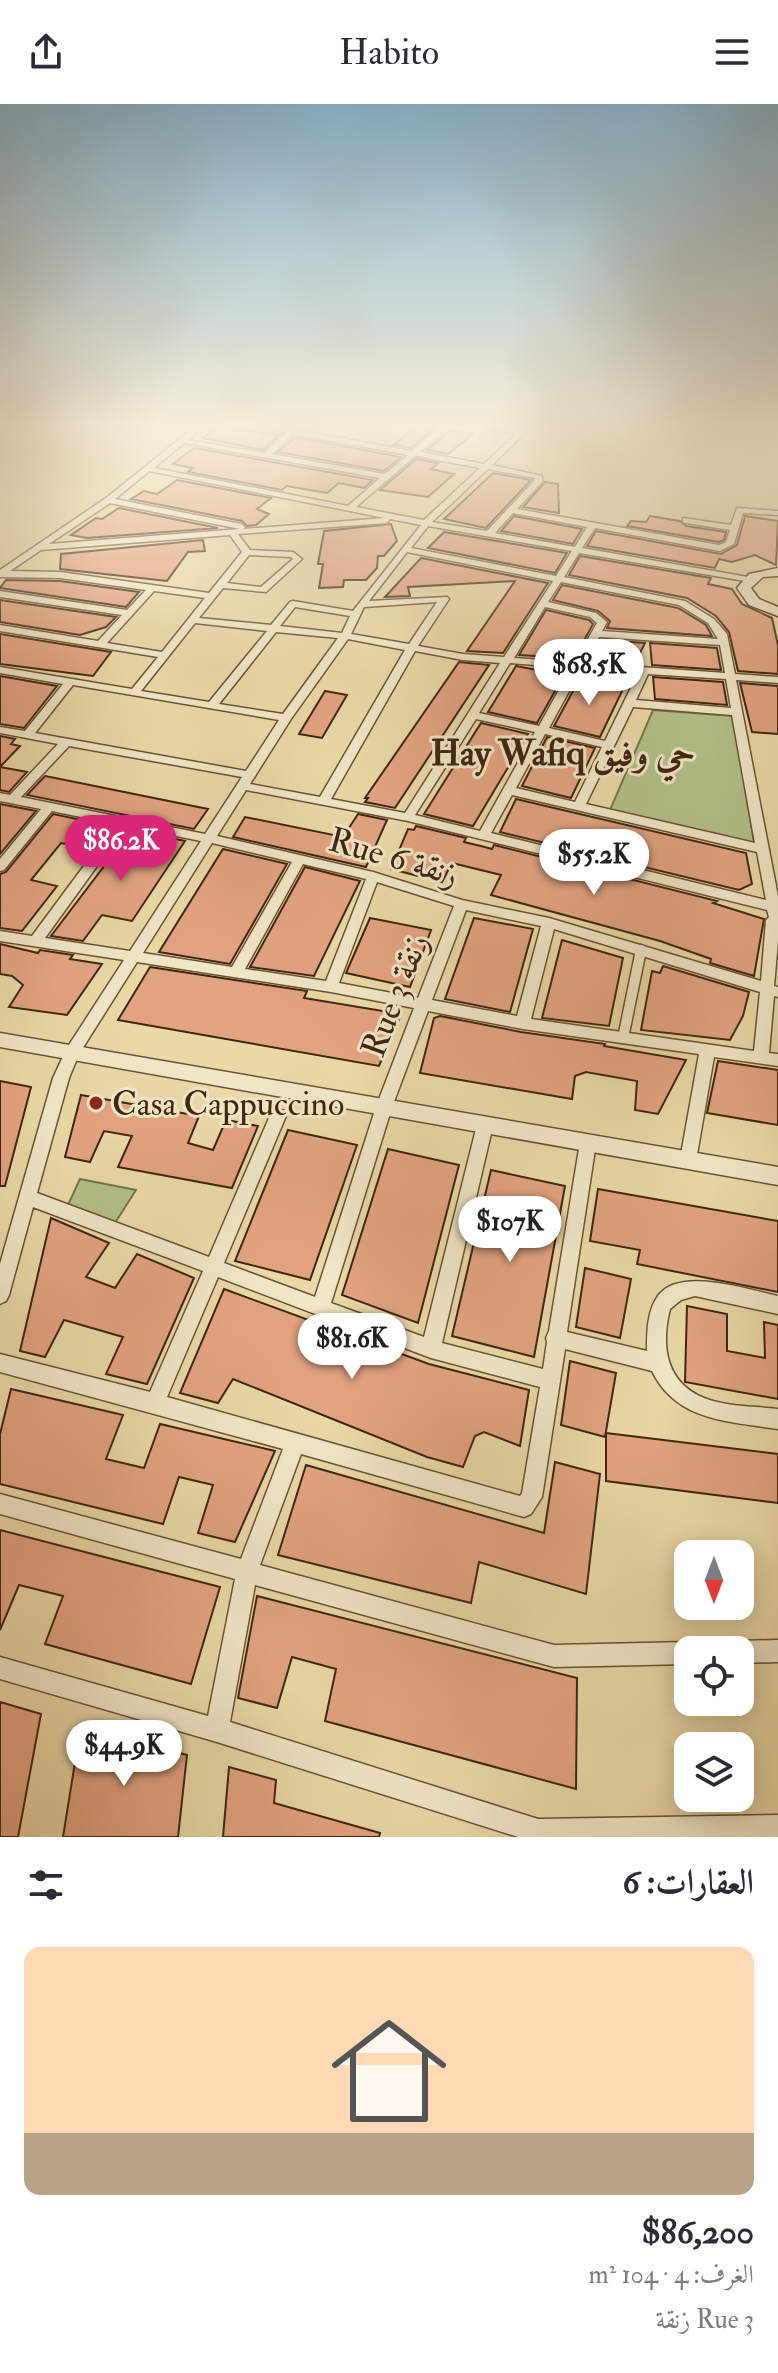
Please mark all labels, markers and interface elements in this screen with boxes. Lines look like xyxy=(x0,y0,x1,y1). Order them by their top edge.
icon: share xyxy=(24,30,68,74)
text: Habito xyxy=(339,30,439,75)
icon: menu xyxy=(710,30,754,74)
pin: $68.5K xyxy=(524,639,654,707)
text: $68.5K xyxy=(552,649,626,681)
district label: Hay Wafiq حي وفيق xyxy=(431,731,695,782)
pin: $86.2K xyxy=(56,815,186,883)
street label: Rue 6 زنقة xyxy=(324,818,463,896)
text: $86.2K xyxy=(83,825,159,857)
pin: $55.2K xyxy=(529,829,659,897)
text: $55.2K xyxy=(557,839,631,871)
street label: Rue 3 زنقة xyxy=(352,928,439,1063)
place label: Casa Cappuccino xyxy=(112,1083,344,1126)
marker: Casa Cappuccino xyxy=(87,1094,105,1112)
pin: $107K xyxy=(454,1196,566,1264)
text: $107K xyxy=(476,1206,544,1238)
pin: $81.6K xyxy=(287,1313,417,1381)
text: $81.6K xyxy=(316,1323,388,1355)
north arrow xyxy=(674,1540,754,1620)
map controls xyxy=(674,1540,754,1812)
button: locate xyxy=(674,1636,754,1716)
pin: $44.9K xyxy=(59,1720,189,1788)
text: $44.9K xyxy=(84,1730,164,1762)
button: layers xyxy=(674,1732,754,1812)
text: العقارات: 6 xyxy=(622,1861,754,1904)
icon: filters xyxy=(24,1863,68,1907)
icon: home xyxy=(317,1999,461,2143)
text: $86,200 xyxy=(641,2211,754,2254)
text: الغرف: 4 · 104 m² xyxy=(588,2259,754,2291)
text: Rue 3 زنقة xyxy=(655,2304,754,2336)

